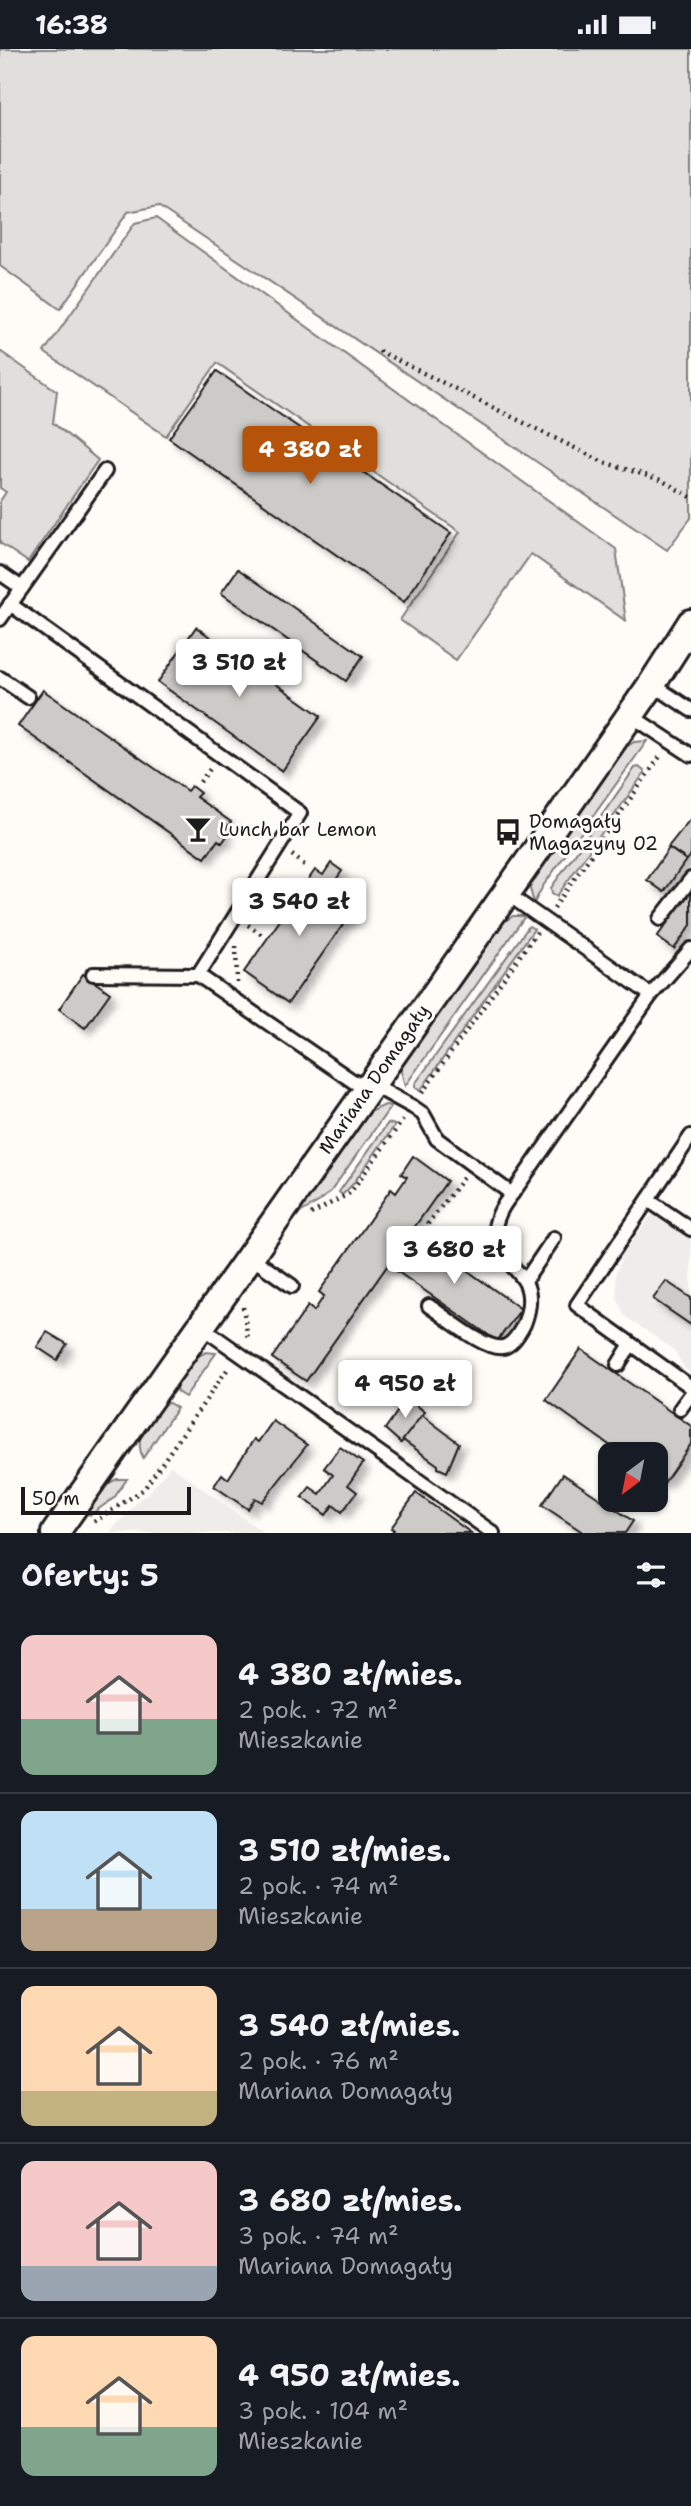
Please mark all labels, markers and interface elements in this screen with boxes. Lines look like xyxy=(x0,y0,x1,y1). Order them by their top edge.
text: 16:38 xyxy=(35,7,108,42)
pin: 4 380 zł xyxy=(238,427,382,486)
text: 4 380 zł xyxy=(258,434,362,464)
pin: 3 510 zł xyxy=(167,639,311,699)
text: 3 510 zł xyxy=(192,647,286,677)
place label: Domagały Magazyny 02 xyxy=(529,809,658,856)
bar icon: Lunch bar Lemon xyxy=(183,814,213,844)
place label: Lunch bar Lemon xyxy=(219,817,377,842)
bus stop icon: Domagały Magazyny 02 xyxy=(493,817,523,847)
pin: 3 540 zł xyxy=(227,879,371,938)
text: 3 540 zł xyxy=(248,886,350,916)
street label: Mariana Domagały xyxy=(313,999,435,1159)
pin: 3 680 zł xyxy=(382,1227,526,1286)
text: 3 680 zł xyxy=(402,1234,506,1264)
pin: 4 950 zł xyxy=(333,1361,477,1420)
text: 4 950 zł xyxy=(354,1368,456,1398)
north arrow xyxy=(598,1442,668,1512)
map controls xyxy=(598,1442,668,1512)
scale bar xyxy=(21,1484,191,1516)
text: 50 m xyxy=(32,1486,80,1511)
text: Oferty: 5 xyxy=(21,1555,159,1596)
icon: filters xyxy=(632,1556,670,1594)
text: 4 380 zł/mies. xyxy=(238,1654,462,1695)
icon: home xyxy=(77,1663,161,1747)
text: 2 pok. · 72 m² xyxy=(238,1695,398,1725)
text: Mieszkanie xyxy=(238,1725,363,1755)
text: 3 510 zł/mies. xyxy=(238,1830,451,1871)
icon: home xyxy=(77,1839,161,1923)
text: 2 pok. · 74 m² xyxy=(238,1871,399,1901)
text: Mieszkanie xyxy=(238,1901,363,1931)
text: 3 540 zł/mies. xyxy=(238,2005,460,2046)
icon: home xyxy=(77,2014,161,2098)
text: 2 pok. · 76 m² xyxy=(238,2046,399,2076)
text: Mariana Domagały xyxy=(238,2076,453,2106)
text: 3 680 zł/mies. xyxy=(238,2180,462,2221)
icon: home xyxy=(77,2189,161,2273)
text: 3 pok. · 74 m² xyxy=(238,2221,399,2251)
text: Mariana Domagały xyxy=(238,2251,453,2281)
text: 4 950 zł/mies. xyxy=(238,2355,461,2396)
icon: home xyxy=(77,2364,161,2448)
text: 3 pok. · 104 m² xyxy=(238,2396,408,2426)
text: Mieszkanie xyxy=(238,2426,363,2456)

